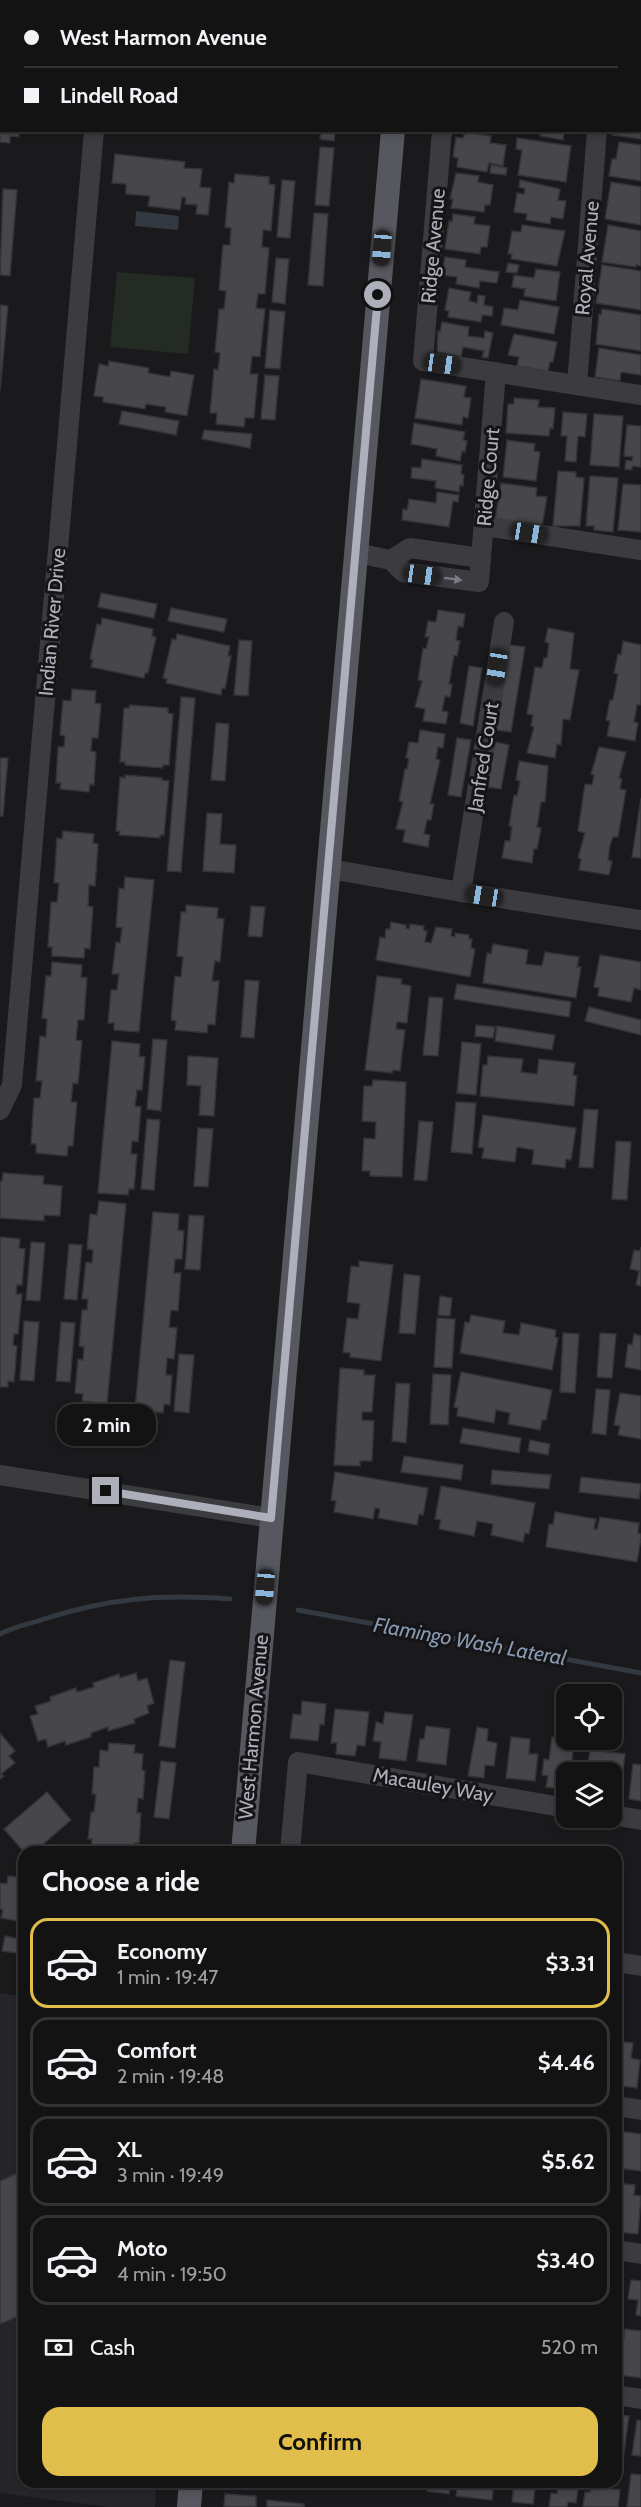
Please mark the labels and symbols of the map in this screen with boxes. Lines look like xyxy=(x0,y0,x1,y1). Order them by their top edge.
street label: Ridge Avenue xyxy=(416,187,450,305)
street label: Royal Avenue xyxy=(570,200,604,316)
car xyxy=(371,229,393,267)
route start xyxy=(364,281,391,308)
car xyxy=(423,353,461,375)
street label: Ridge Court xyxy=(472,427,504,527)
car xyxy=(510,521,548,545)
street label: Indian River Drive xyxy=(34,547,70,697)
car xyxy=(403,564,441,586)
one-way arrow xyxy=(444,574,463,584)
car xyxy=(485,648,509,686)
street label: Janfred Court xyxy=(462,700,504,815)
car xyxy=(465,884,503,908)
callout: 2 min xyxy=(57,1404,156,1446)
route end xyxy=(92,1477,119,1504)
car xyxy=(254,1568,276,1606)
water label: Flamingo Wash Lateral xyxy=(372,1612,568,1670)
street label: West Harmon Avenue xyxy=(233,1634,273,1820)
street label: Macauley Way xyxy=(371,1763,495,1807)

